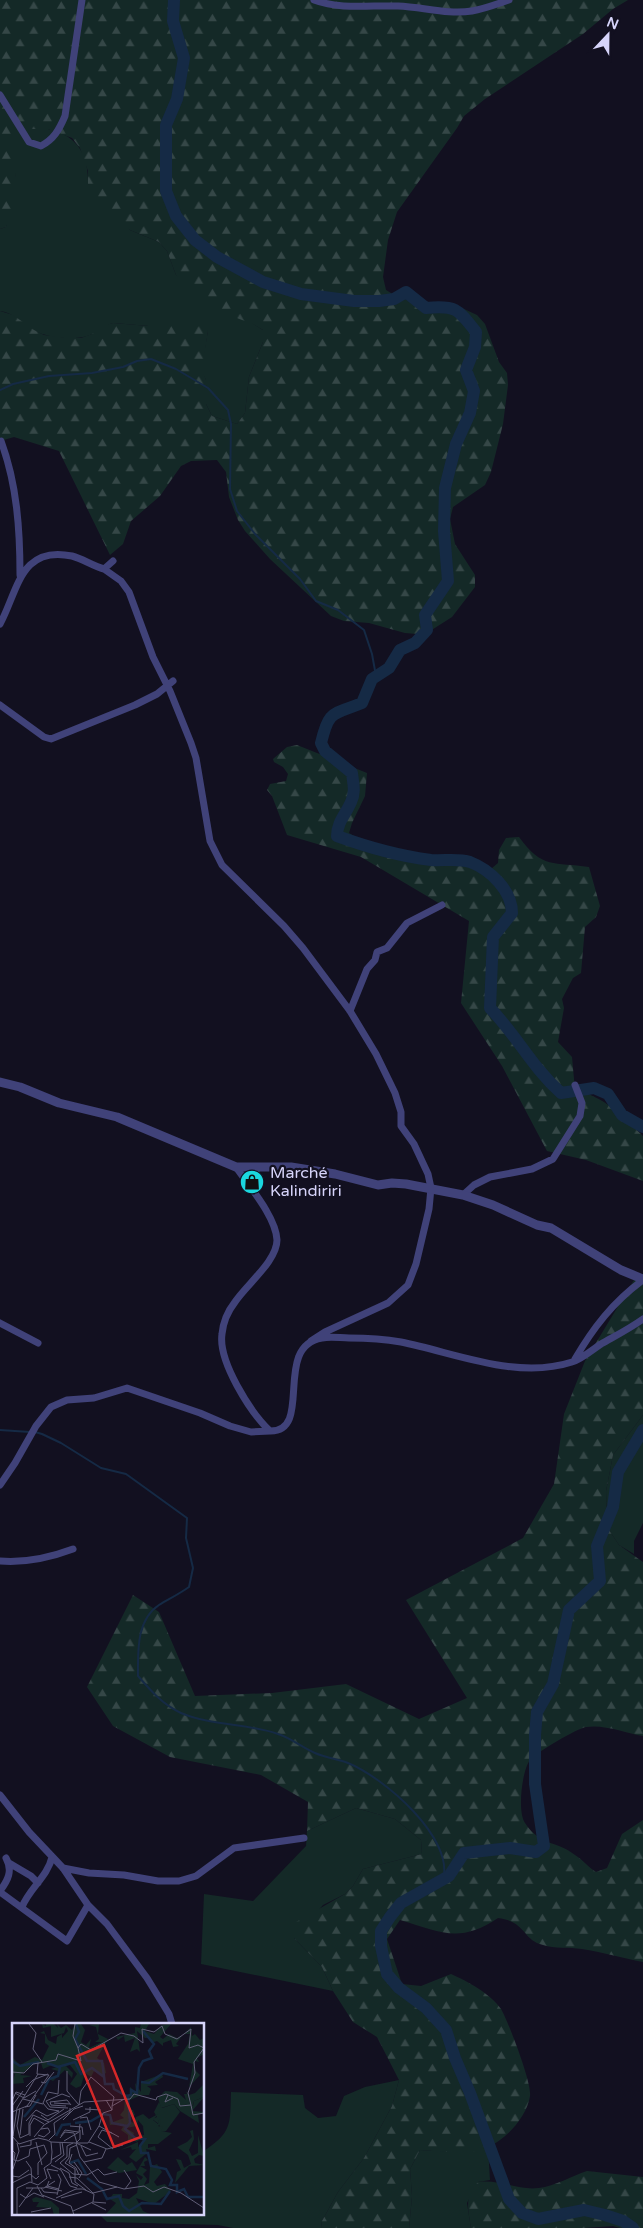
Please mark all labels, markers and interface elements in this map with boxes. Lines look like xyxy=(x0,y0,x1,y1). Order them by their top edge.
north arrow xyxy=(583,10,633,60)
text: N xyxy=(604,13,621,33)
place label: Marché Kalindiriri xyxy=(270,1163,342,1201)
shop icon: Marché Kalindiriri xyxy=(239,1169,265,1195)
inset map xyxy=(12,2023,205,2216)

